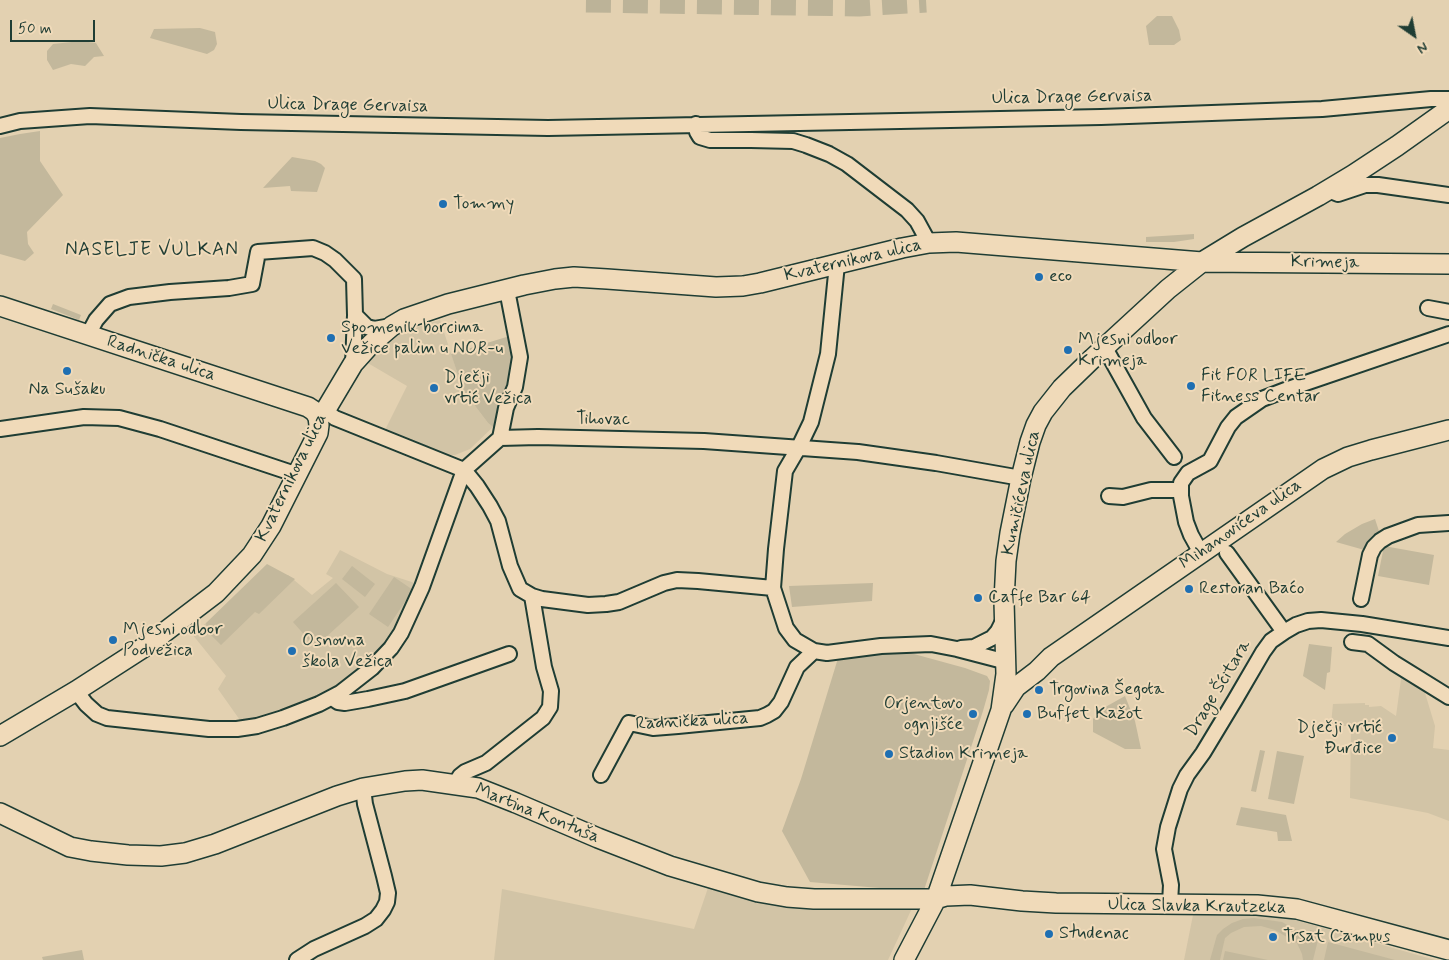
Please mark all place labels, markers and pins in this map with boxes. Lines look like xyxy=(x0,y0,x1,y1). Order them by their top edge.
place label: Tommy xyxy=(453,193,514,215)
marker: Tommy xyxy=(437,198,449,210)
place label: eco xyxy=(1049,266,1072,288)
marker: eco xyxy=(1033,271,1045,283)
place label: Spomenik borcima Vežice palim u NOR-u xyxy=(341,317,503,359)
place label: Mjesni odbor Krimeja xyxy=(1078,329,1178,372)
marker: Spomenik borcima Vežice palim u NOR-u xyxy=(325,332,337,344)
marker: Mjesni odbor Krimeja xyxy=(1062,344,1074,356)
marker: Na Sušaku xyxy=(61,365,73,377)
place label: Fit FOR LIFE Fitness Centar xyxy=(1201,365,1320,408)
place label: Dječji vrtić Vežica xyxy=(444,367,532,409)
place label: Na Sušaku xyxy=(29,379,105,401)
marker: Fit FOR LIFE Fitness Centar xyxy=(1185,380,1197,392)
marker: Dječji vrtić Vežica xyxy=(428,382,440,394)
place label: Restoran Baćo xyxy=(1199,578,1304,600)
marker: Restoran Baćo xyxy=(1183,583,1195,595)
place label: Caffe Bar 64 xyxy=(988,587,1091,609)
marker: Caffe Bar 64 xyxy=(972,592,984,604)
place label: Mjesni odbor Podvežica xyxy=(123,619,223,662)
place label: Osnovna škola Vežica xyxy=(302,630,393,672)
marker: Mjesni odbor Podvežica xyxy=(107,634,119,646)
marker: Osnovna škola Vežica xyxy=(286,645,298,657)
place label: Trgovina Šegota xyxy=(1049,679,1164,701)
marker: Trgovina Šegota xyxy=(1033,684,1045,696)
place label: Orjentovo ognjišće xyxy=(884,693,963,736)
place label: Buffet Kažot xyxy=(1037,703,1143,725)
marker: Orjentovo ognjišće xyxy=(967,708,979,720)
marker: Buffet Kažot xyxy=(1021,708,1033,720)
place label: Dječji vrtić Đurđice xyxy=(1297,717,1382,760)
marker: Dječji vrtić Đurđice xyxy=(1386,732,1398,744)
place label: Stadion Krimeja xyxy=(899,743,1028,765)
marker: Stadion Krimeja xyxy=(883,748,895,760)
place label: Studenac xyxy=(1059,923,1129,945)
place label: Trsat Campus xyxy=(1283,926,1390,948)
marker: Studenac xyxy=(1043,928,1055,940)
marker: Trsat Campus xyxy=(1267,931,1279,943)

